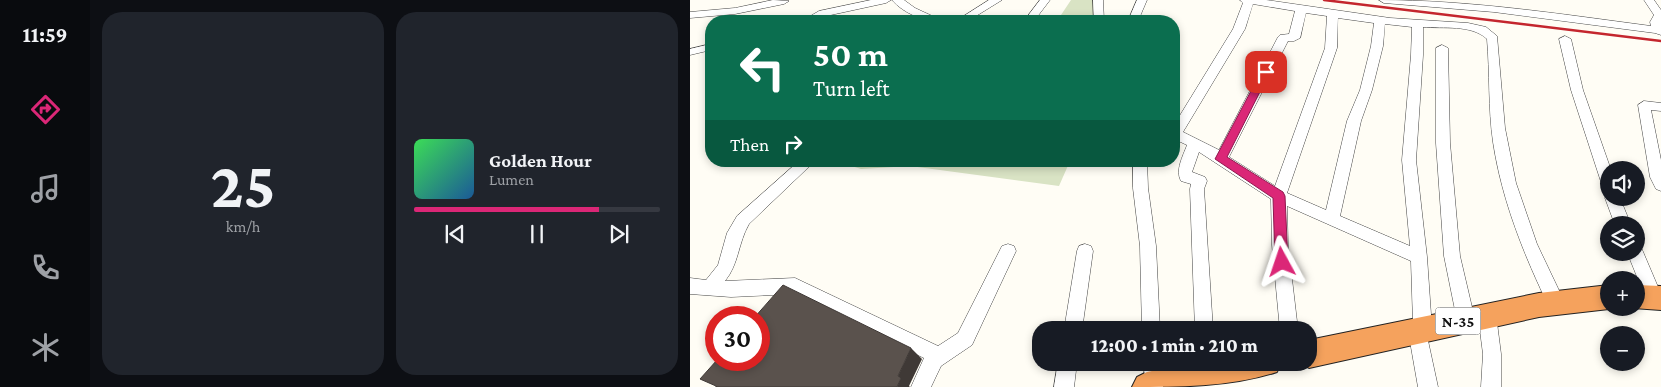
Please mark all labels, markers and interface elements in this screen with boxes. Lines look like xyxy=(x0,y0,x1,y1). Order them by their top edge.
text: 11:59 xyxy=(22,22,68,47)
icon: left xyxy=(730,35,795,100)
text: 50 m xyxy=(813,35,888,74)
pin xyxy=(1245,51,1287,93)
icon: arrive xyxy=(1252,58,1280,86)
text: Turn left xyxy=(813,76,890,101)
icon: directions xyxy=(28,92,63,127)
icon: right xyxy=(779,130,807,158)
text: Then xyxy=(730,134,769,155)
text: 25 xyxy=(211,149,276,221)
text: Golden Hour xyxy=(489,150,592,171)
map controls xyxy=(1600,161,1645,371)
button: sound xyxy=(1600,161,1645,206)
icon: music xyxy=(28,171,63,206)
text: Lumen xyxy=(489,171,534,188)
button: layers xyxy=(1600,216,1645,261)
text: km/h xyxy=(226,218,260,235)
icon: previous xyxy=(441,220,469,248)
icon: pause xyxy=(523,220,551,248)
icon: next xyxy=(605,220,633,248)
position arrow xyxy=(1255,235,1307,287)
icon: phone xyxy=(28,250,63,285)
button: + xyxy=(1600,271,1645,316)
speed limit sign: 30 xyxy=(705,306,770,371)
road number: N-35 xyxy=(1436,308,1480,334)
button: − xyxy=(1600,326,1645,371)
icon: climate xyxy=(28,330,63,365)
text: 12:00 · 1 min · 210 m xyxy=(1091,335,1258,356)

